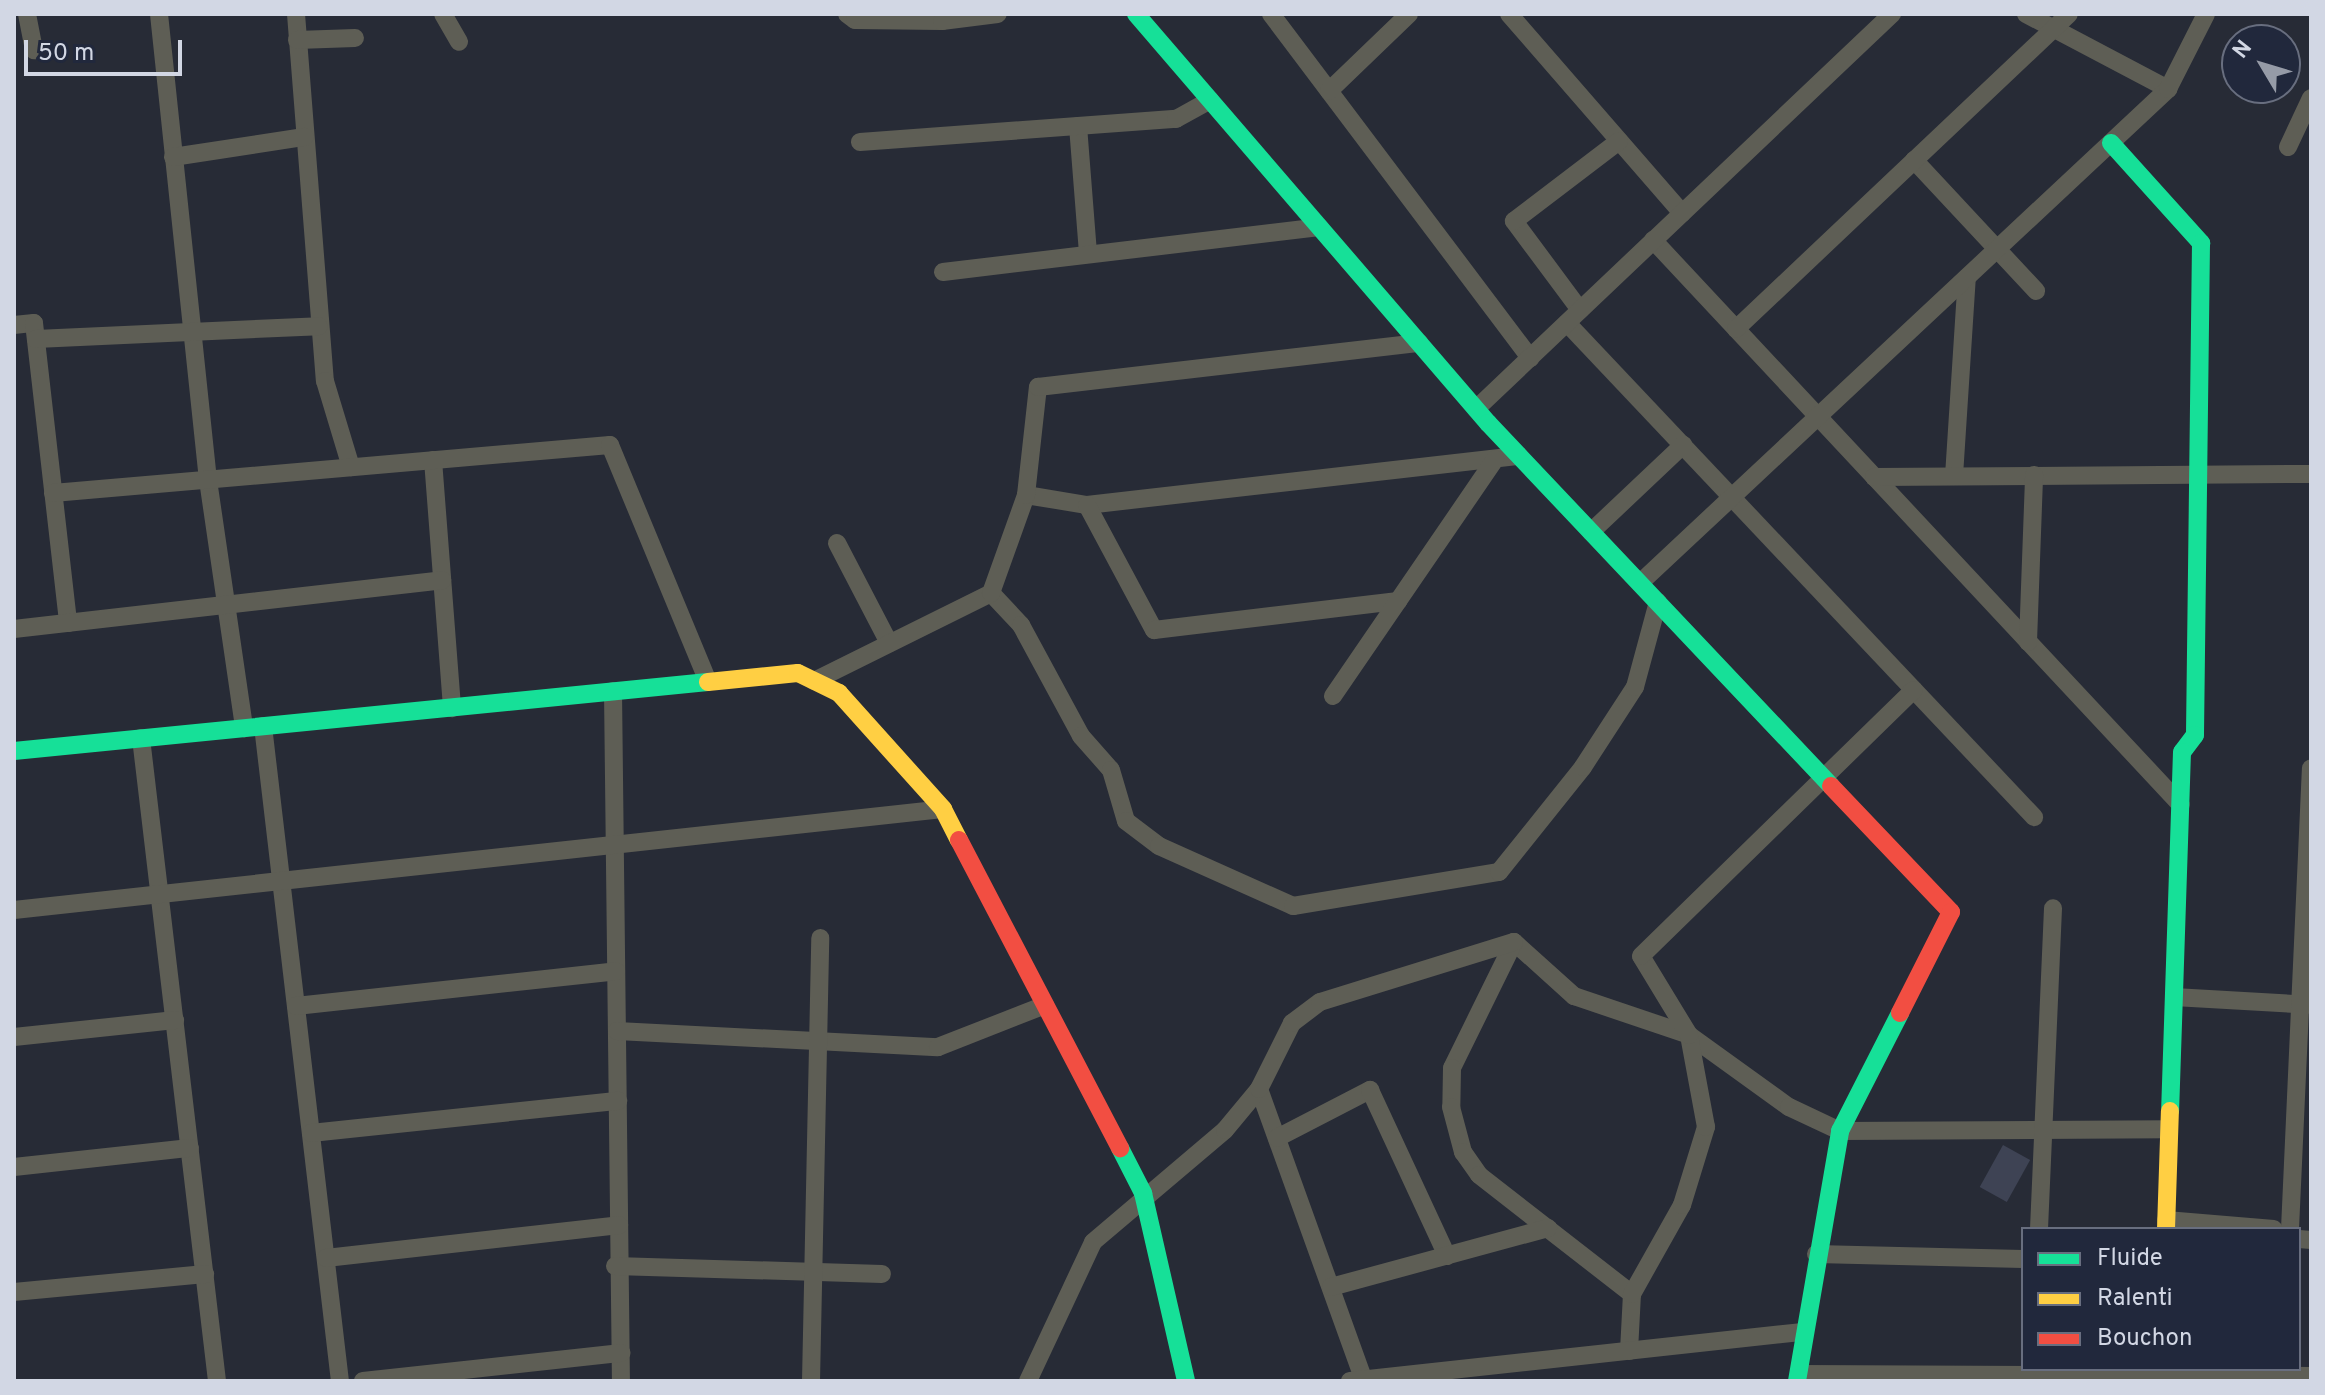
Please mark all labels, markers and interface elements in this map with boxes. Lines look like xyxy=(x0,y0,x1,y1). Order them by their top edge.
scale bar xyxy=(28,24,186,74)
north arrow xyxy=(2221,24,2301,104)
text: N xyxy=(2228,36,2259,65)
text: 50 m xyxy=(38,39,94,69)
legend xyxy=(2021,1227,2301,1371)
text: Fluide xyxy=(2097,1244,2163,1274)
text: Ralenti xyxy=(2097,1284,2173,1314)
text: Bouchon xyxy=(2097,1324,2192,1354)

